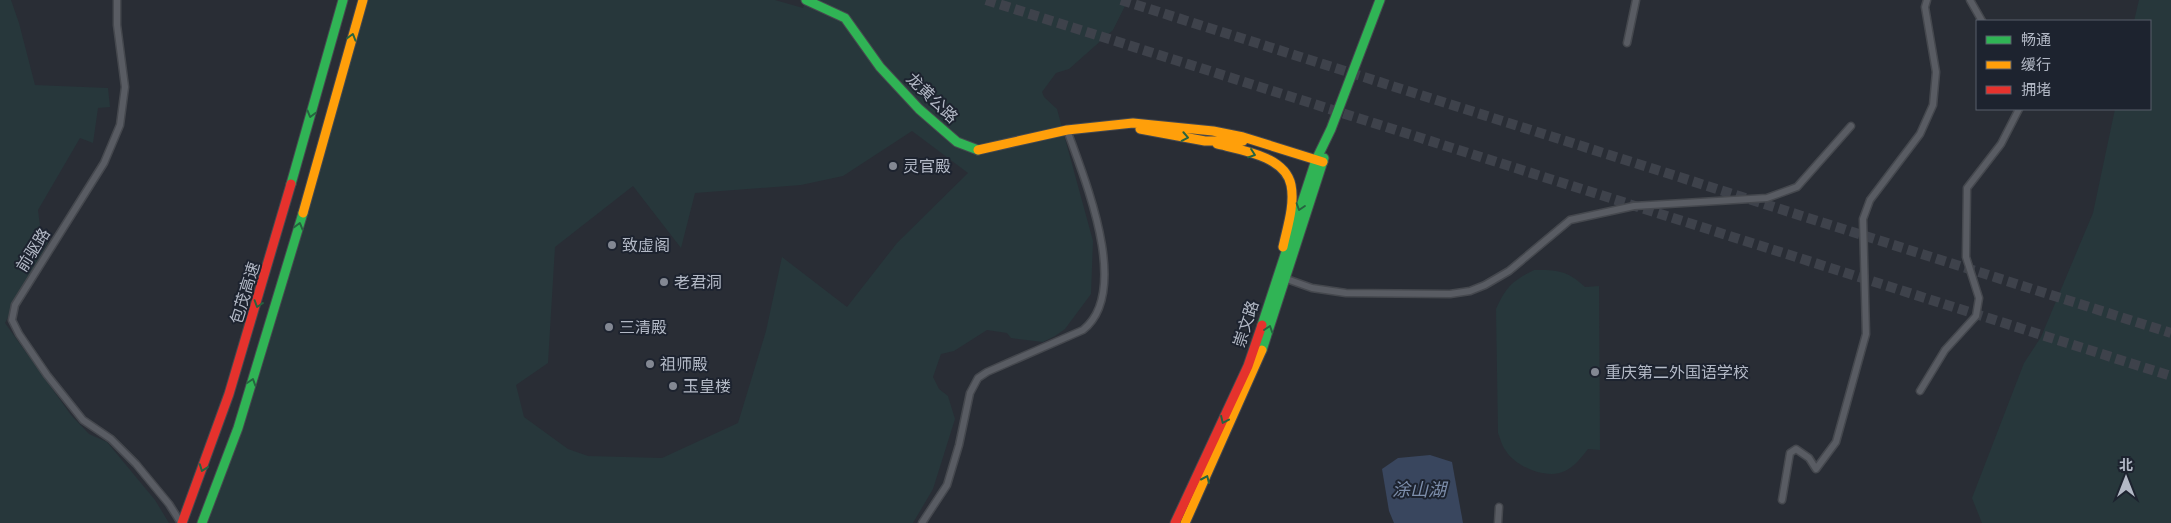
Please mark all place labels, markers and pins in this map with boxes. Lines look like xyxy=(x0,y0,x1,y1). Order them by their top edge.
place label: 灵官殿 xyxy=(903,157,951,176)
marker: 灵官殿 xyxy=(887,160,899,172)
place label: 致虚阁 xyxy=(622,236,670,255)
marker: 致虚阁 xyxy=(606,239,618,251)
place label: 老君洞 xyxy=(674,273,722,292)
marker: 老君洞 xyxy=(658,276,670,288)
place label: 三清殿 xyxy=(619,318,667,337)
marker: 三清殿 xyxy=(603,321,615,333)
place label: 祖师殿 xyxy=(660,355,708,374)
marker: 祖师殿 xyxy=(644,358,656,370)
place label: 重庆第二外国语学校 xyxy=(1605,363,1749,382)
marker: 重庆第二外国语学校 xyxy=(1589,366,1601,378)
place label: 玉皇楼 xyxy=(683,377,731,396)
marker: 玉皇楼 xyxy=(667,380,679,392)

